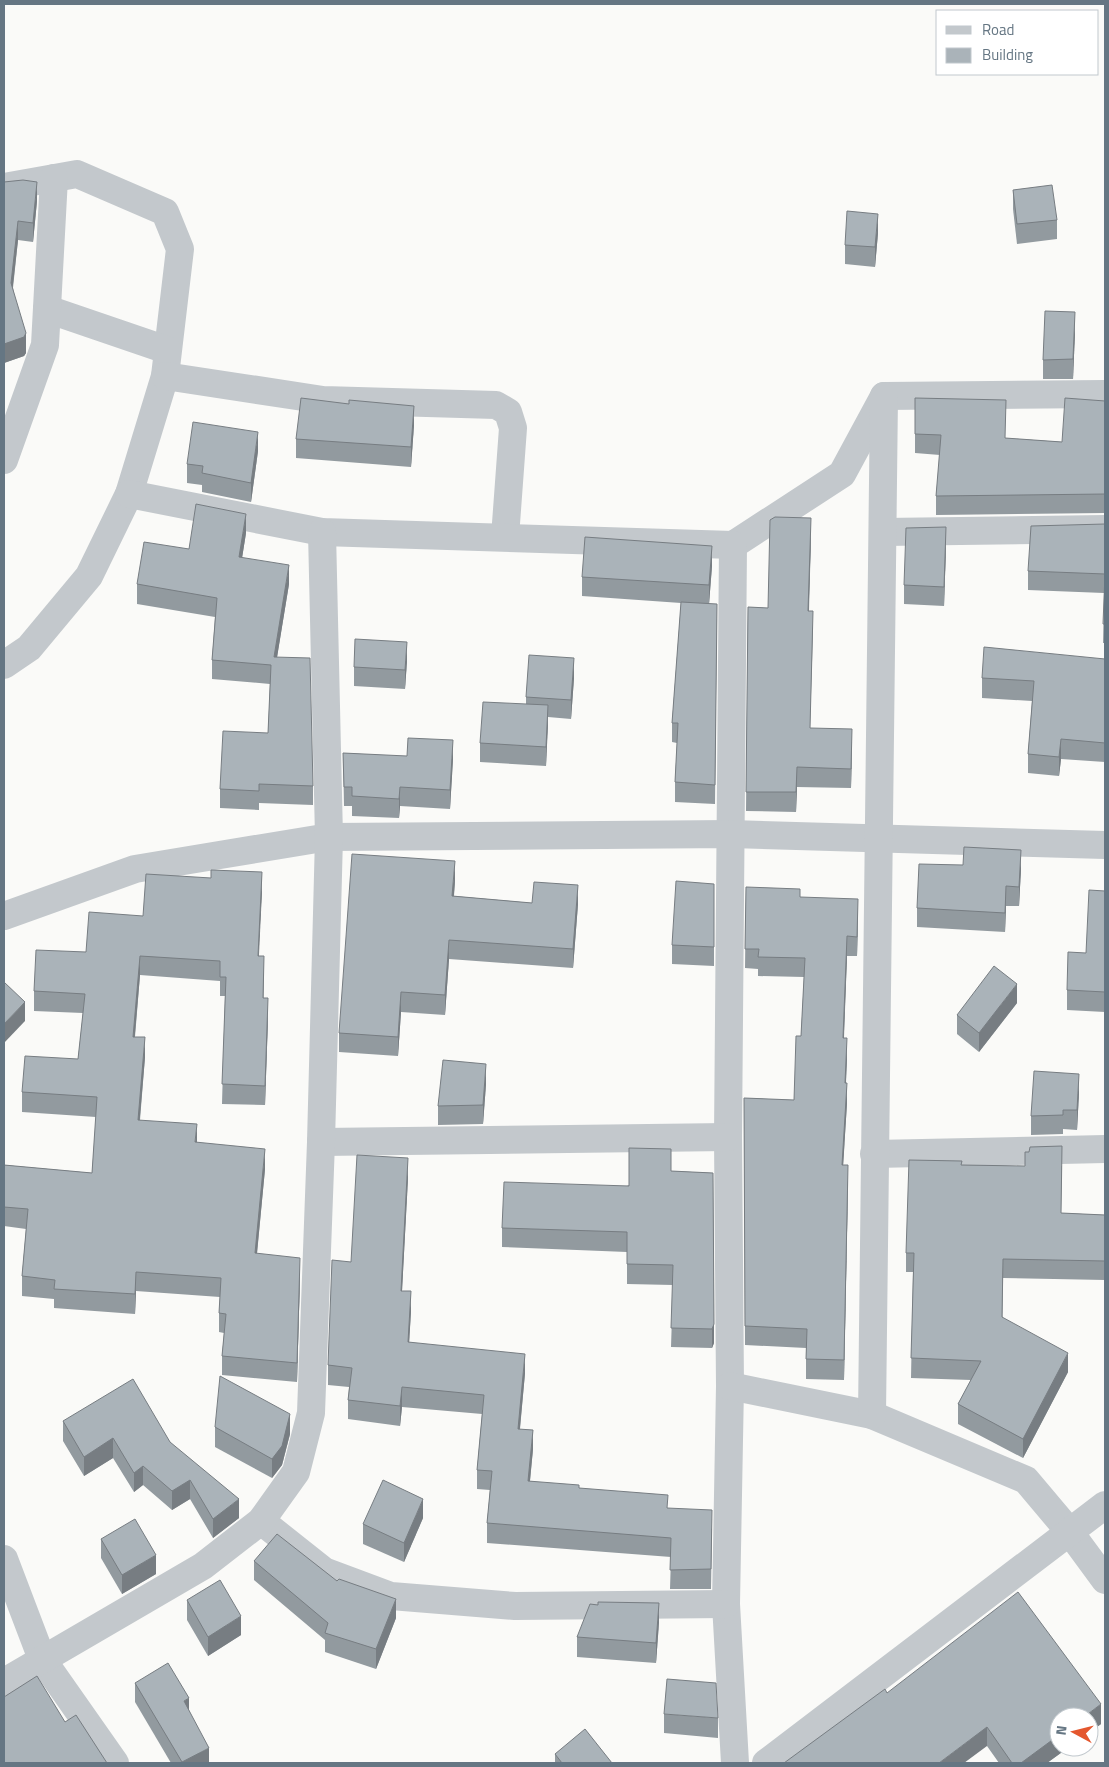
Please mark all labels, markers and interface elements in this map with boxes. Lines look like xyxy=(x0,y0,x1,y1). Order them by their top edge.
legend xyxy=(936,10,1099,75)
text: Road xyxy=(982,18,1014,41)
text: Building xyxy=(982,43,1033,66)
north arrow xyxy=(1049,1707,1099,1757)
text: N xyxy=(1050,1724,1072,1736)

